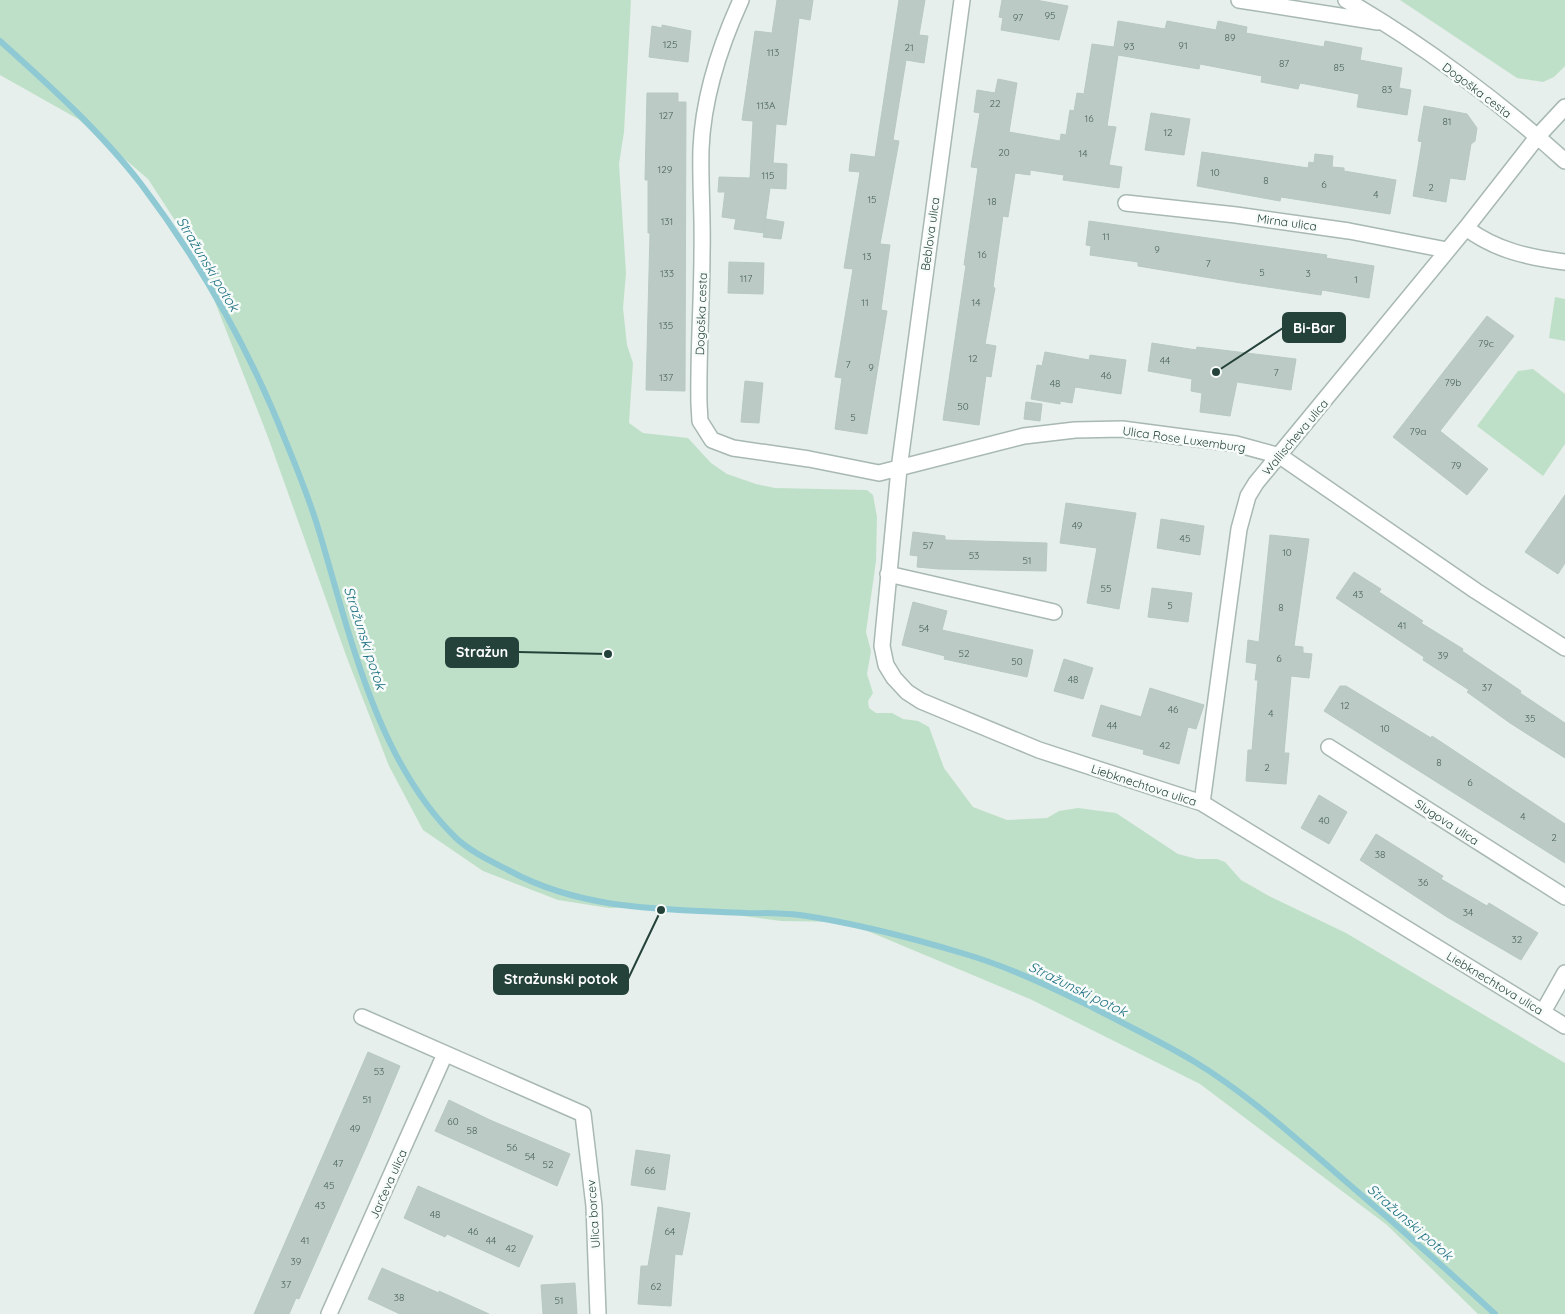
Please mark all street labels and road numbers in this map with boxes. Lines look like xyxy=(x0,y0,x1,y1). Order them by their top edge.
street label: Dogoška cesta xyxy=(1439,59,1515,121)
street label: Beblova ulica xyxy=(917,196,943,272)
street label: Mirna ulica xyxy=(1256,210,1318,234)
street label: Dogoška cesta xyxy=(692,272,710,356)
street label: Wallischeva ulica xyxy=(1259,396,1331,478)
street label: Ulica Rose Luxemburg xyxy=(1121,423,1247,455)
street label: Liebknechtova ulica xyxy=(1089,761,1199,809)
street label: Slugova ulica xyxy=(1412,796,1482,848)
street label: Liebknechtova ulica xyxy=(1444,948,1546,1018)
street label: Jarčeva ulica xyxy=(366,1147,410,1221)
street label: Ulica borcev xyxy=(583,1179,603,1249)

